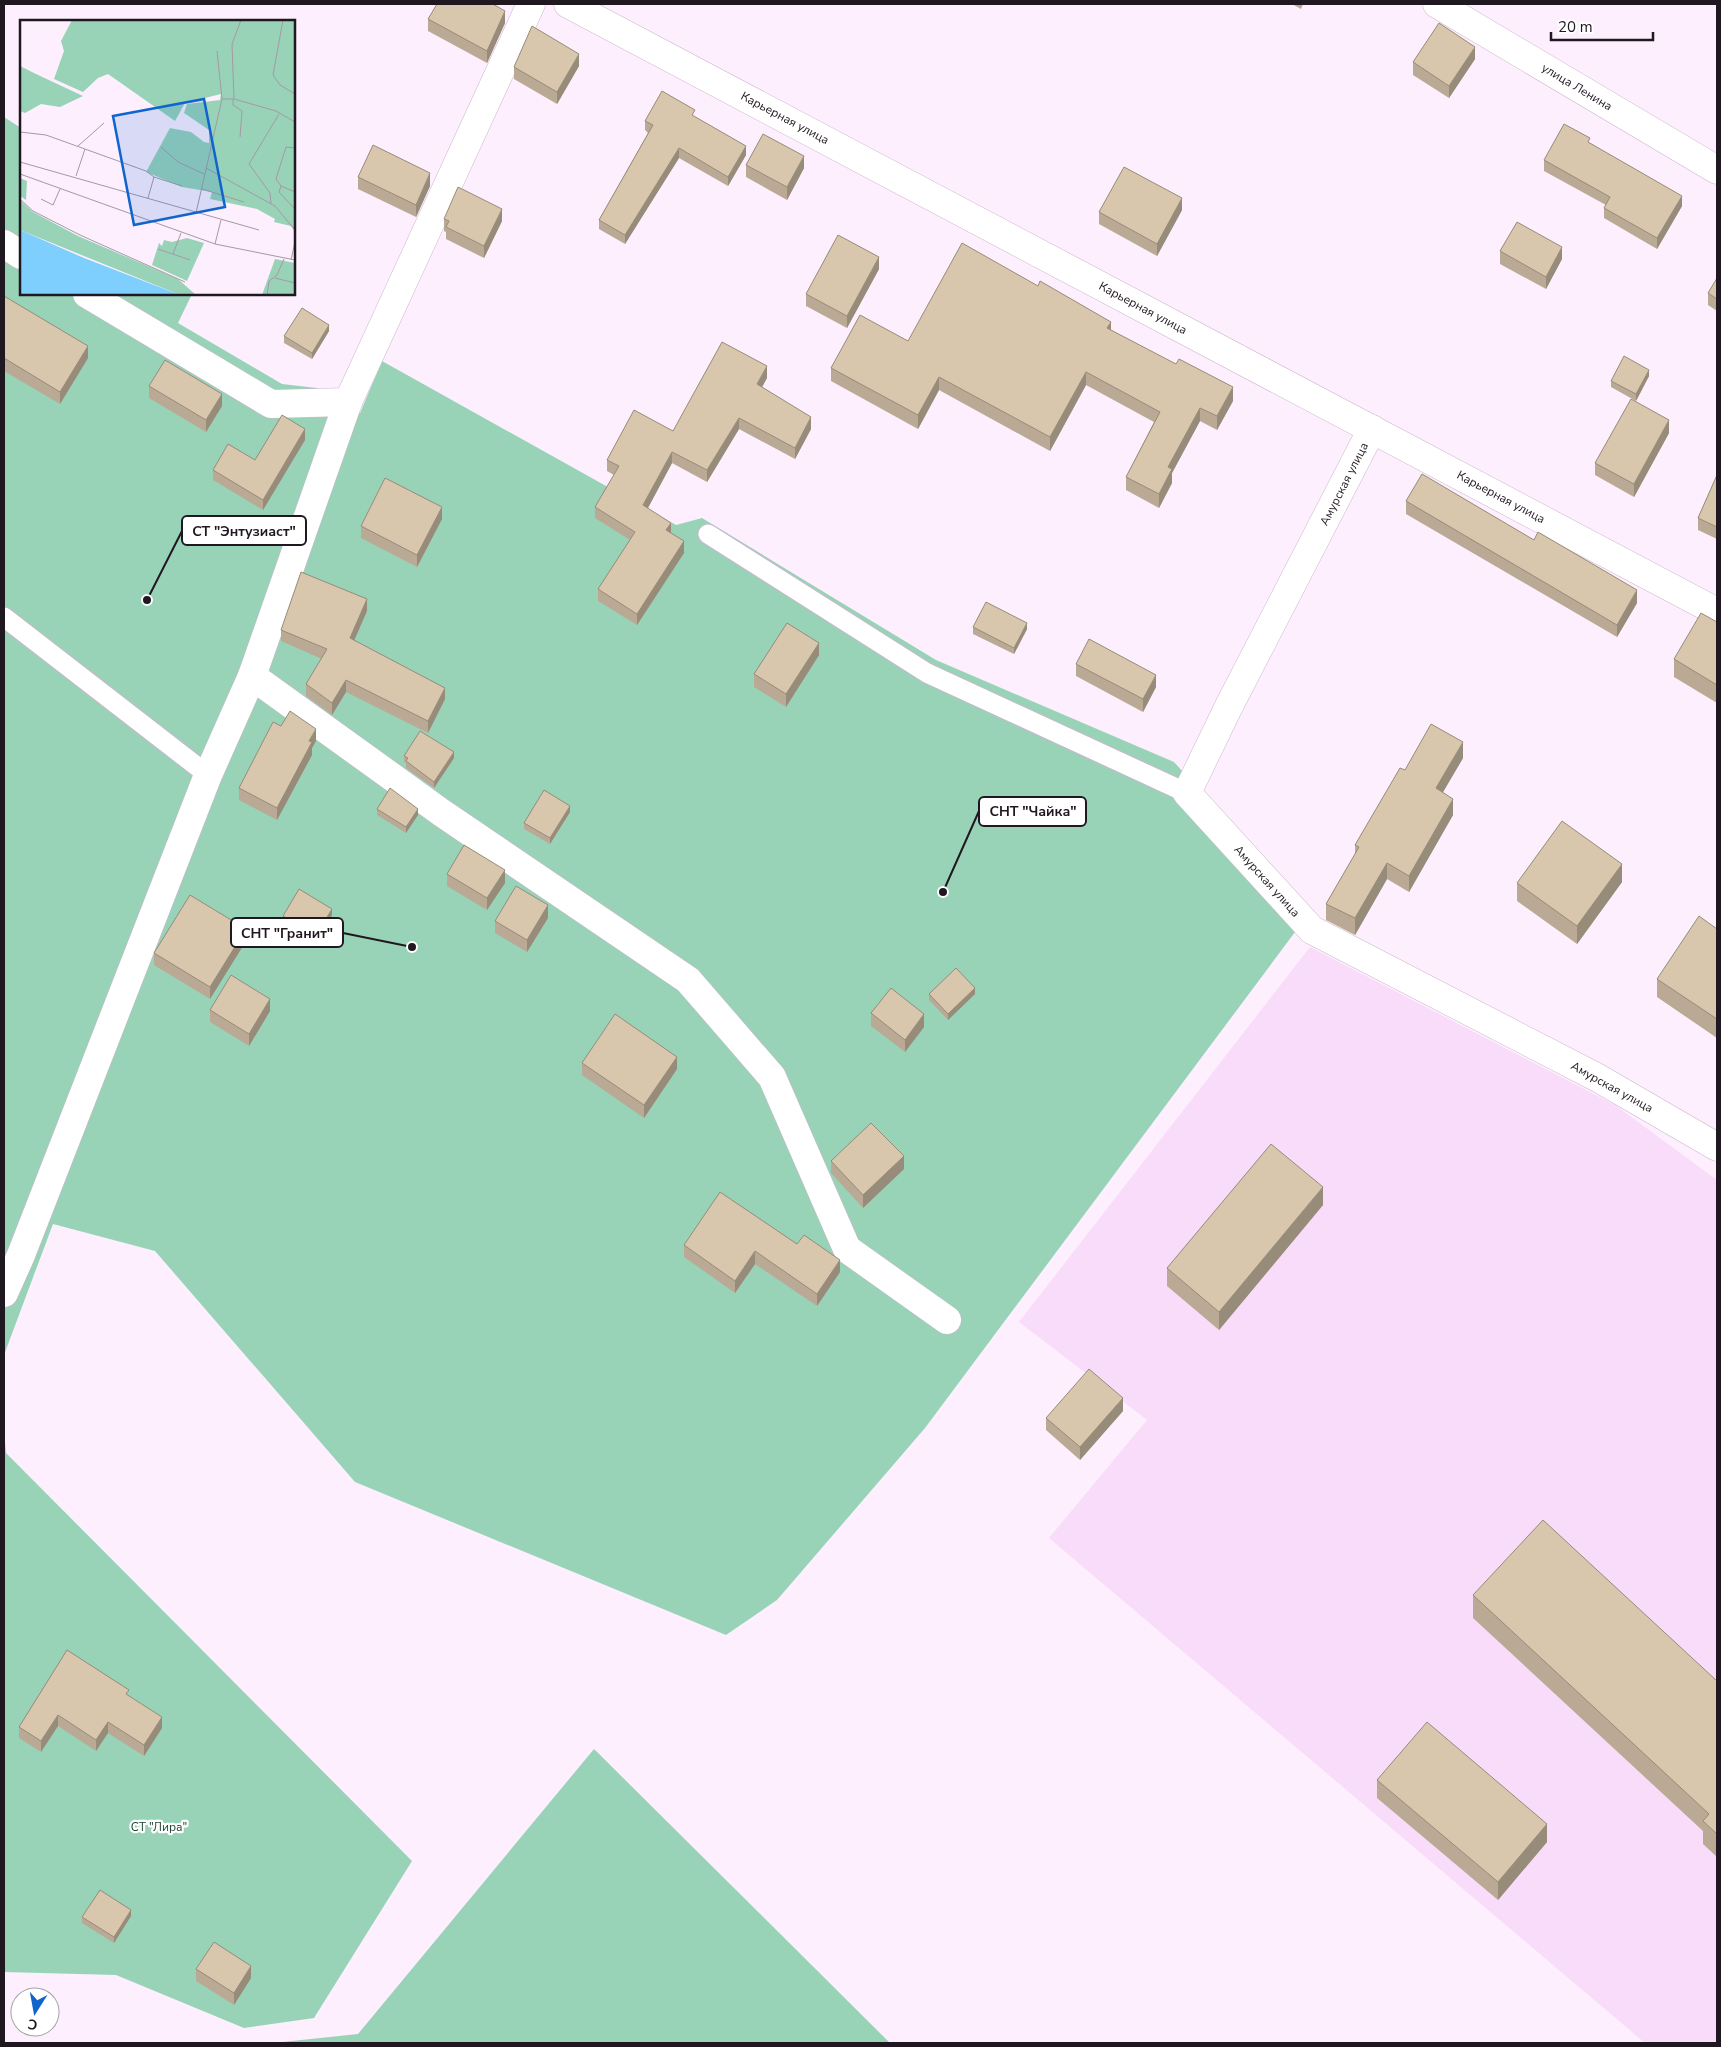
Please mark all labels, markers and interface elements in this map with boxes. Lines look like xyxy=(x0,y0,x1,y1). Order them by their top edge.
scale bar xyxy=(1551,10,1654,42)
text: 20 m xyxy=(1558,17,1593,37)
inset map xyxy=(20,20,295,295)
street label: улица Ленина xyxy=(1539,60,1615,114)
street label: Карьерная улица xyxy=(738,88,832,148)
street label: Карьерная улица xyxy=(1096,278,1190,338)
street label: Амурская улица xyxy=(1316,440,1372,528)
street label: Карьерная улица xyxy=(1454,467,1548,527)
callout: СТ "Энтузиаст" xyxy=(182,516,306,545)
text: СТ "Энтузиаст" xyxy=(192,522,296,541)
callout: СНТ "Чайка" xyxy=(979,797,1086,826)
text: СНТ "Чайка" xyxy=(989,802,1077,821)
street label: Амурская улица xyxy=(1230,842,1304,920)
callout: СНТ "Гранит" xyxy=(231,918,343,947)
text: СНТ "Гранит" xyxy=(241,924,333,943)
street label: Амурская улица xyxy=(1568,1058,1656,1116)
park label: СТ "Лира" xyxy=(131,1819,187,1835)
north arrow xyxy=(10,1987,60,2037)
text: С xyxy=(26,2014,39,2035)

